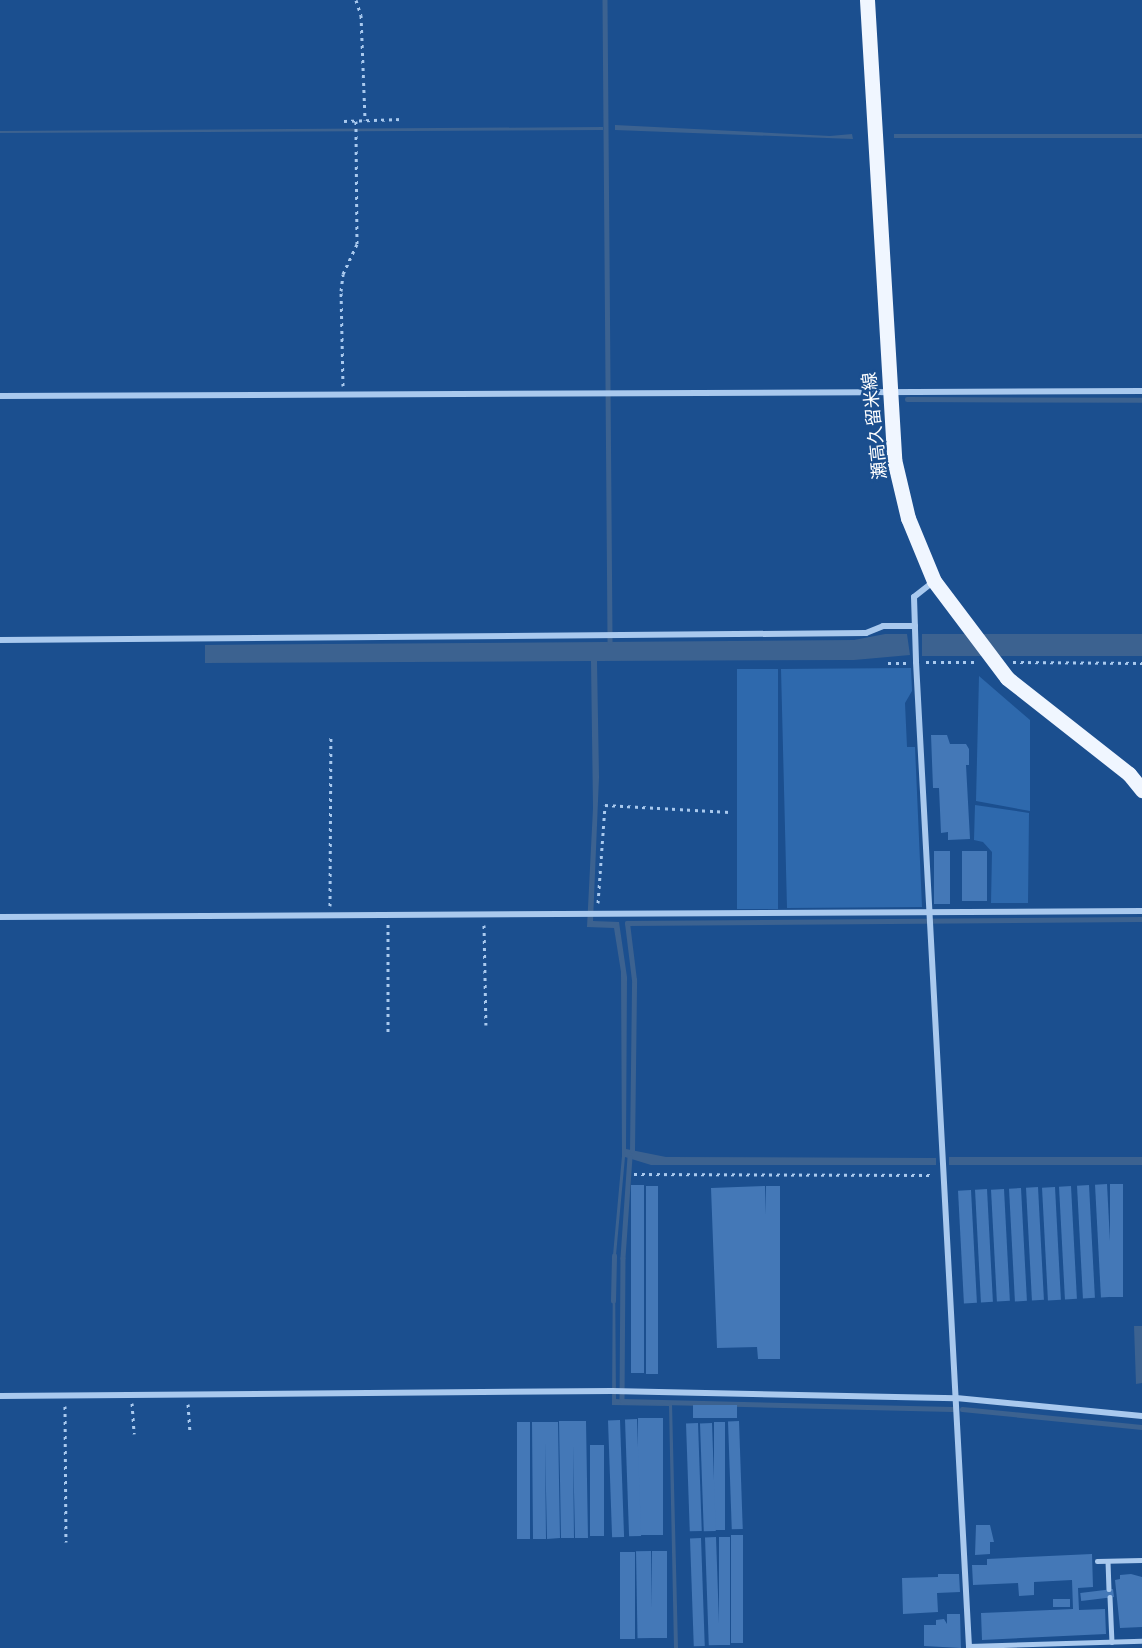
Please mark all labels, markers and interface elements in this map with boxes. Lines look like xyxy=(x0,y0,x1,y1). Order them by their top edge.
street label: 瀬高久留米線 xyxy=(858,371,890,481)

